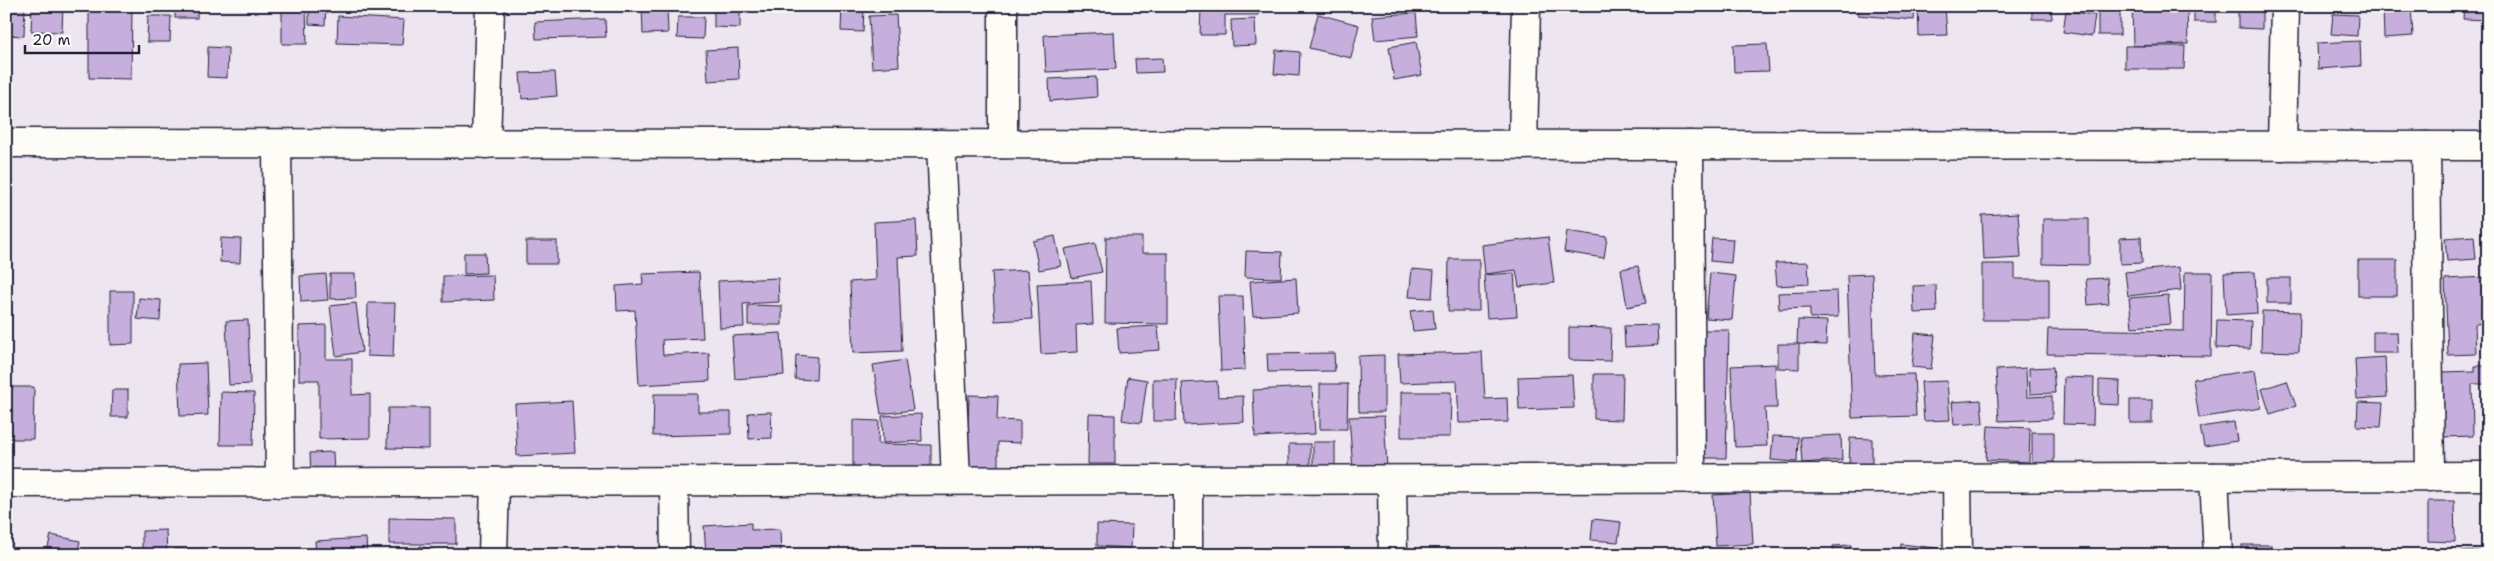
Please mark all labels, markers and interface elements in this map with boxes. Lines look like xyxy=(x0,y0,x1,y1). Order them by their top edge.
scale bar xyxy=(25,22,139,54)
text: 20 m xyxy=(32,30,71,50)

